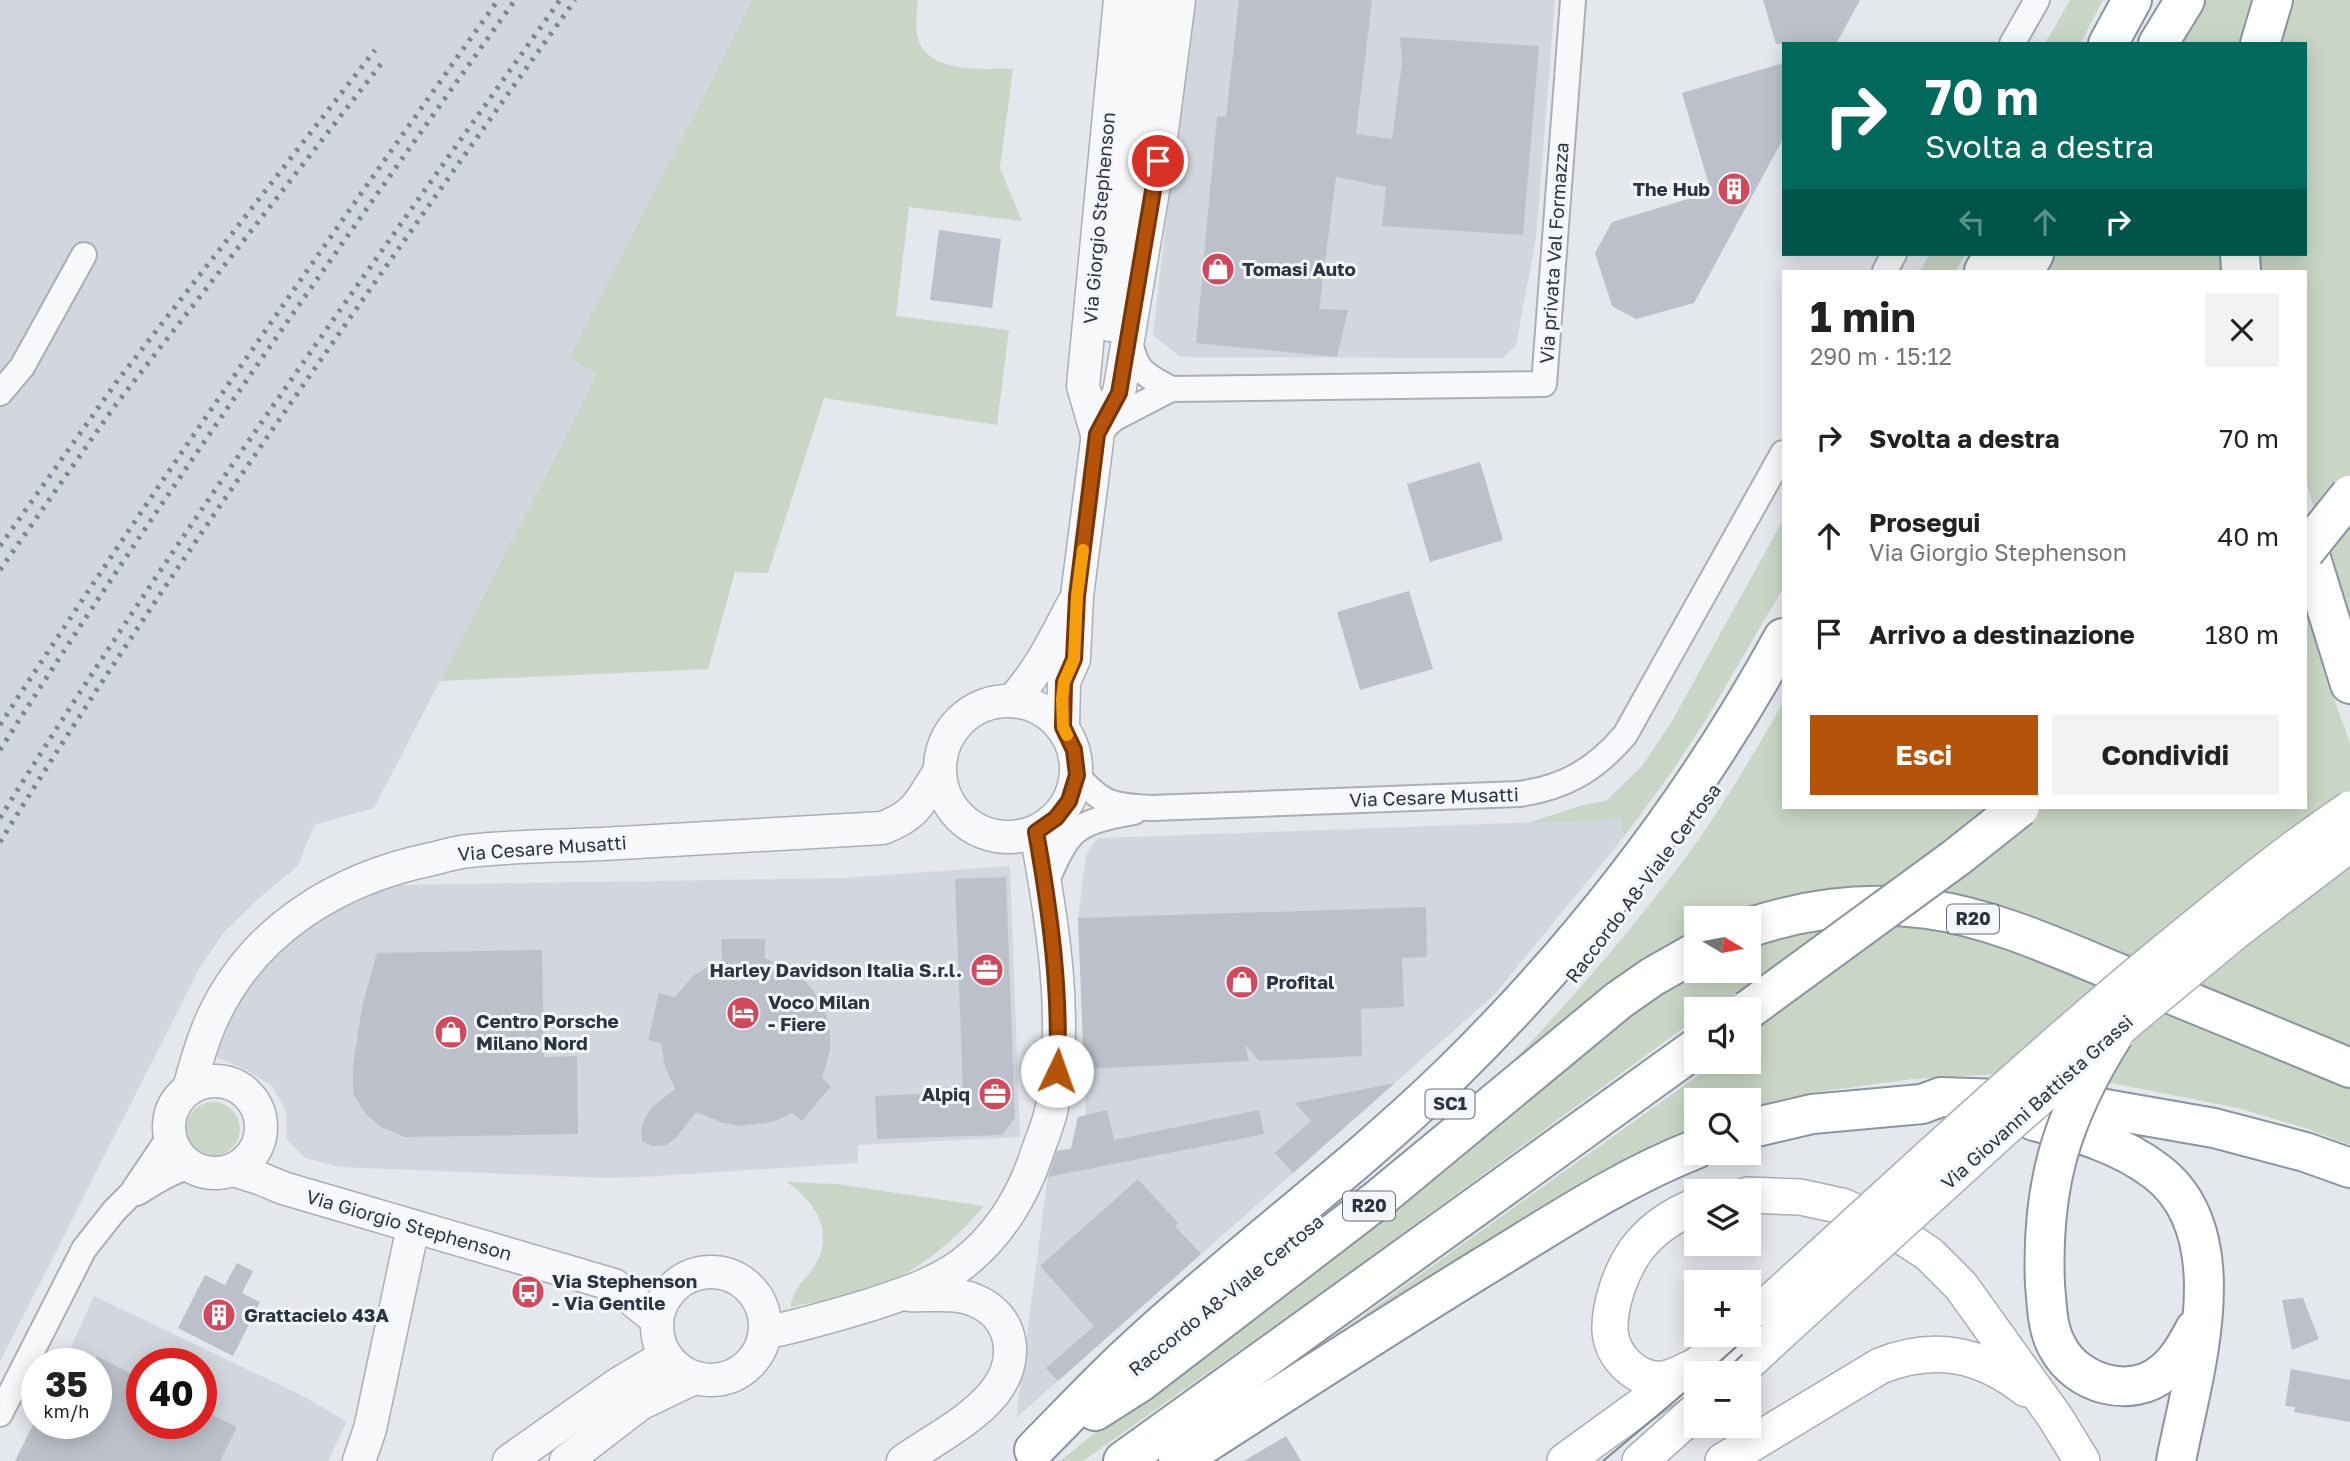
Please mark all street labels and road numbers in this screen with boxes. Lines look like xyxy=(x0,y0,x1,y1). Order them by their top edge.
street label: Via Giorgio Stephenson xyxy=(1078,111,1119,325)
street label: Via privata Val Formazza xyxy=(1534,141,1573,365)
street label: Raccordo A8-Viale Certosa xyxy=(1560,778,1725,987)
street label: Via Cesare Musatti xyxy=(1349,782,1519,811)
street label: Via Cesare Musatti xyxy=(457,830,627,865)
road number: R20 xyxy=(1947,904,1999,934)
street label: Via Giovanni Battista Grassi xyxy=(1936,1009,2137,1194)
road number: SC1 xyxy=(1426,1090,1474,1119)
street label: Via Giorgio Stephenson xyxy=(304,1184,515,1265)
road number: R20 xyxy=(1343,1191,1395,1220)
street label: Raccordo A8-Viale Certosa xyxy=(1124,1209,1328,1380)

